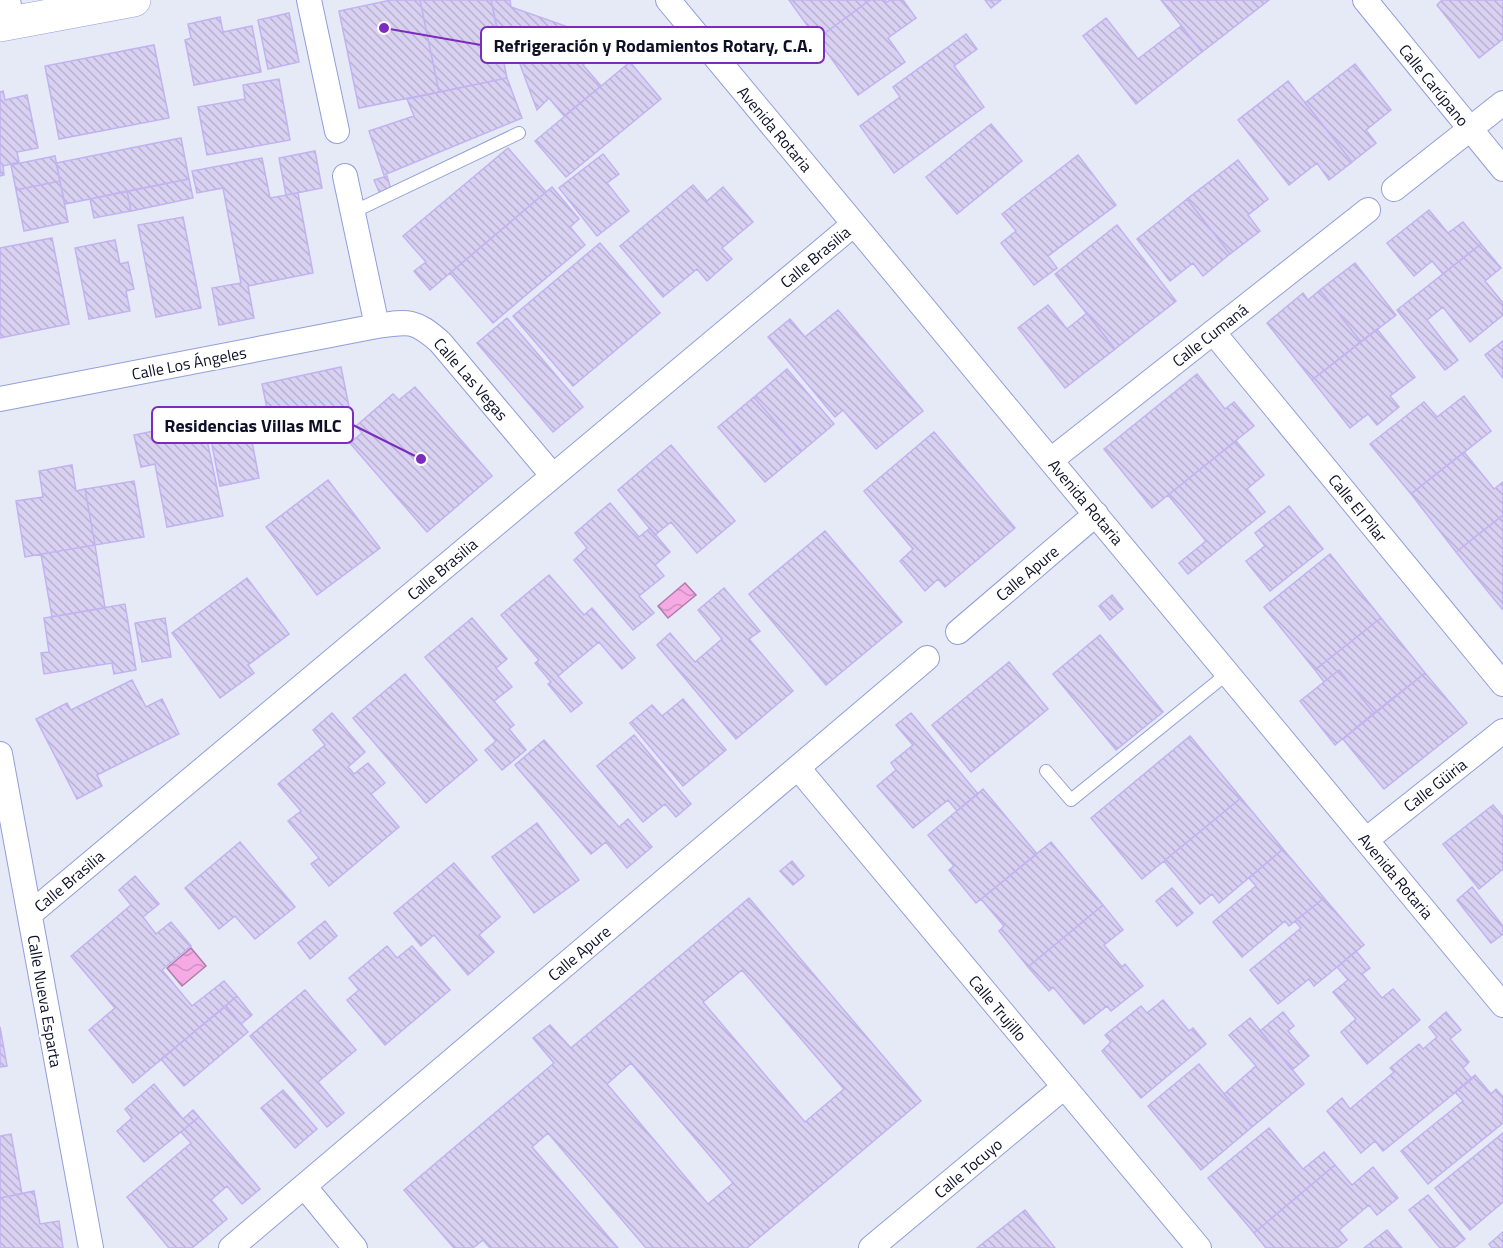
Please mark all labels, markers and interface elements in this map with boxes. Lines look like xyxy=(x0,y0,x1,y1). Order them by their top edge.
callout: Refrigeración y Rodamientos Rotary, C.A. xyxy=(481,27,824,63)
text: Refrigeración y Rodamientos Rotary, C.A. xyxy=(494,32,813,59)
street label: Calle Carúpano xyxy=(1393,39,1475,131)
street label: Avenida Rotaria xyxy=(732,81,818,177)
street label: Calle Brasilia xyxy=(775,220,855,294)
street label: Calle Cumaná xyxy=(1167,298,1253,372)
street label: Calle Las Vegas xyxy=(428,332,514,426)
street label: Calle Los Ángeles xyxy=(130,340,248,386)
callout: Residencias Villas MLC xyxy=(152,407,353,443)
text: Residencias Villas MLC xyxy=(164,412,342,439)
street label: Avenida Rotaria xyxy=(1043,454,1129,550)
street label: Calle El Pilar xyxy=(1323,469,1393,548)
street label: Calle Brasilia xyxy=(402,532,482,606)
street label: Calle Apure xyxy=(990,539,1064,607)
street label: Calle Güiria xyxy=(1398,753,1472,817)
street label: Avenida Rotaria xyxy=(1353,828,1439,924)
street label: Calle Brasilia xyxy=(29,844,109,918)
street label: Calle Apure xyxy=(542,919,616,987)
street label: Calle Nueva Esparta xyxy=(22,933,68,1069)
street label: Calle Trujillo xyxy=(963,970,1033,1046)
street label: Calle Tocuyo xyxy=(929,1132,1007,1204)

